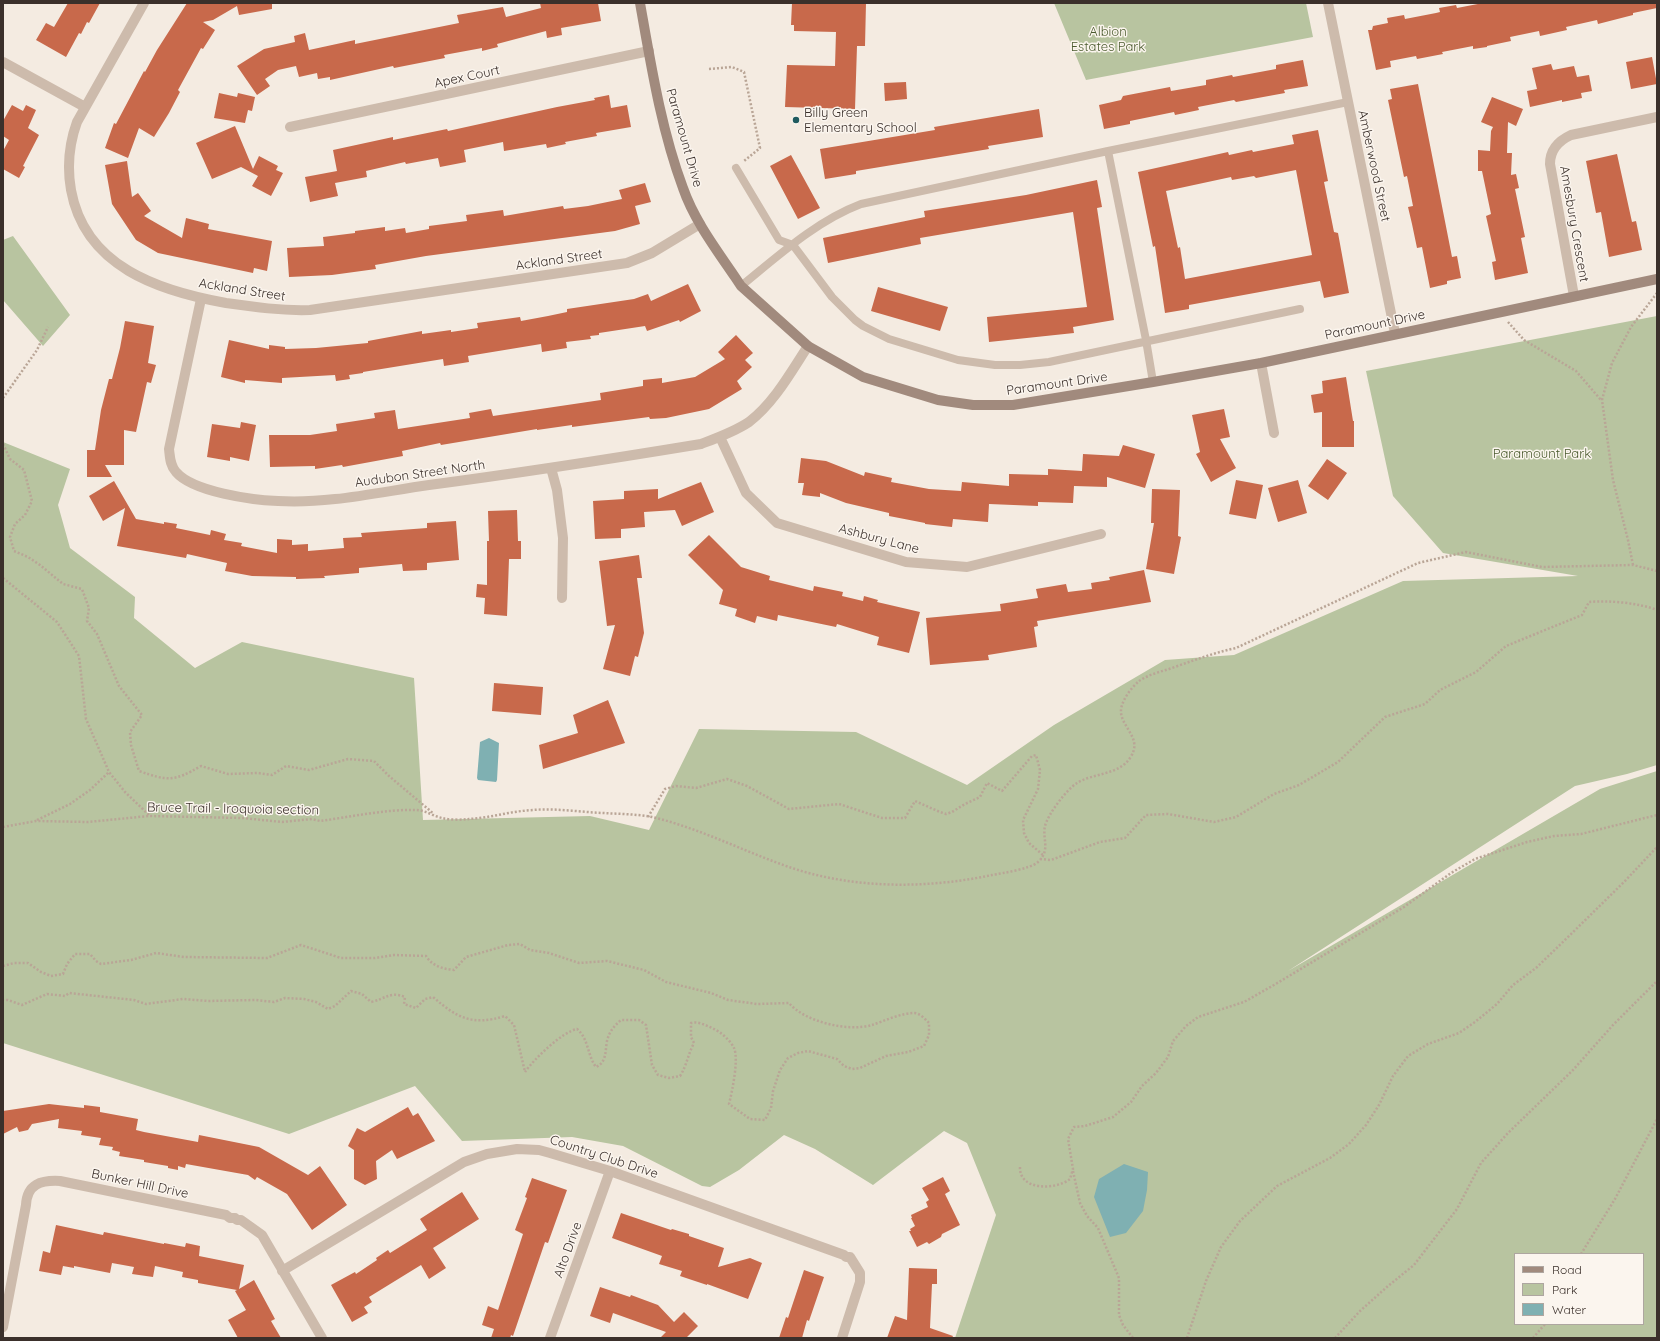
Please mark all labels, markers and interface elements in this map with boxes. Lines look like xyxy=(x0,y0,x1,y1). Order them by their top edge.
park label: Albion Estates Park xyxy=(1071,24,1145,55)
street label: Apex Court xyxy=(433,62,501,92)
street label: Paramount Drive xyxy=(662,87,706,189)
place label: Billy Green Elementary School xyxy=(804,105,917,136)
street label: Amberwood Street xyxy=(1355,109,1393,223)
marker: Billy Green Elementary School xyxy=(791,115,801,125)
street label: Amesbury Crescent xyxy=(1556,165,1592,283)
street label: Ackland Street xyxy=(515,246,603,274)
street label: Ackland Street xyxy=(198,275,286,305)
street label: Paramount Drive xyxy=(1323,307,1427,343)
street label: Paramount Drive xyxy=(1005,369,1109,399)
park label: Paramount Park xyxy=(1493,446,1591,462)
street label: Audubon Street North xyxy=(354,457,486,491)
street label: Ashbury Lane xyxy=(837,521,921,557)
street label: Bruce Trail - Iroquoia section xyxy=(147,800,319,818)
street label: Country Club Drive xyxy=(548,1132,660,1182)
street label: Bunker Hill Drive xyxy=(90,1166,190,1202)
street label: Alto Drive xyxy=(551,1220,585,1280)
legend xyxy=(1514,1253,1644,1325)
text: Road xyxy=(1552,1262,1582,1277)
text: Park xyxy=(1552,1282,1577,1297)
text: Water xyxy=(1552,1302,1586,1317)

